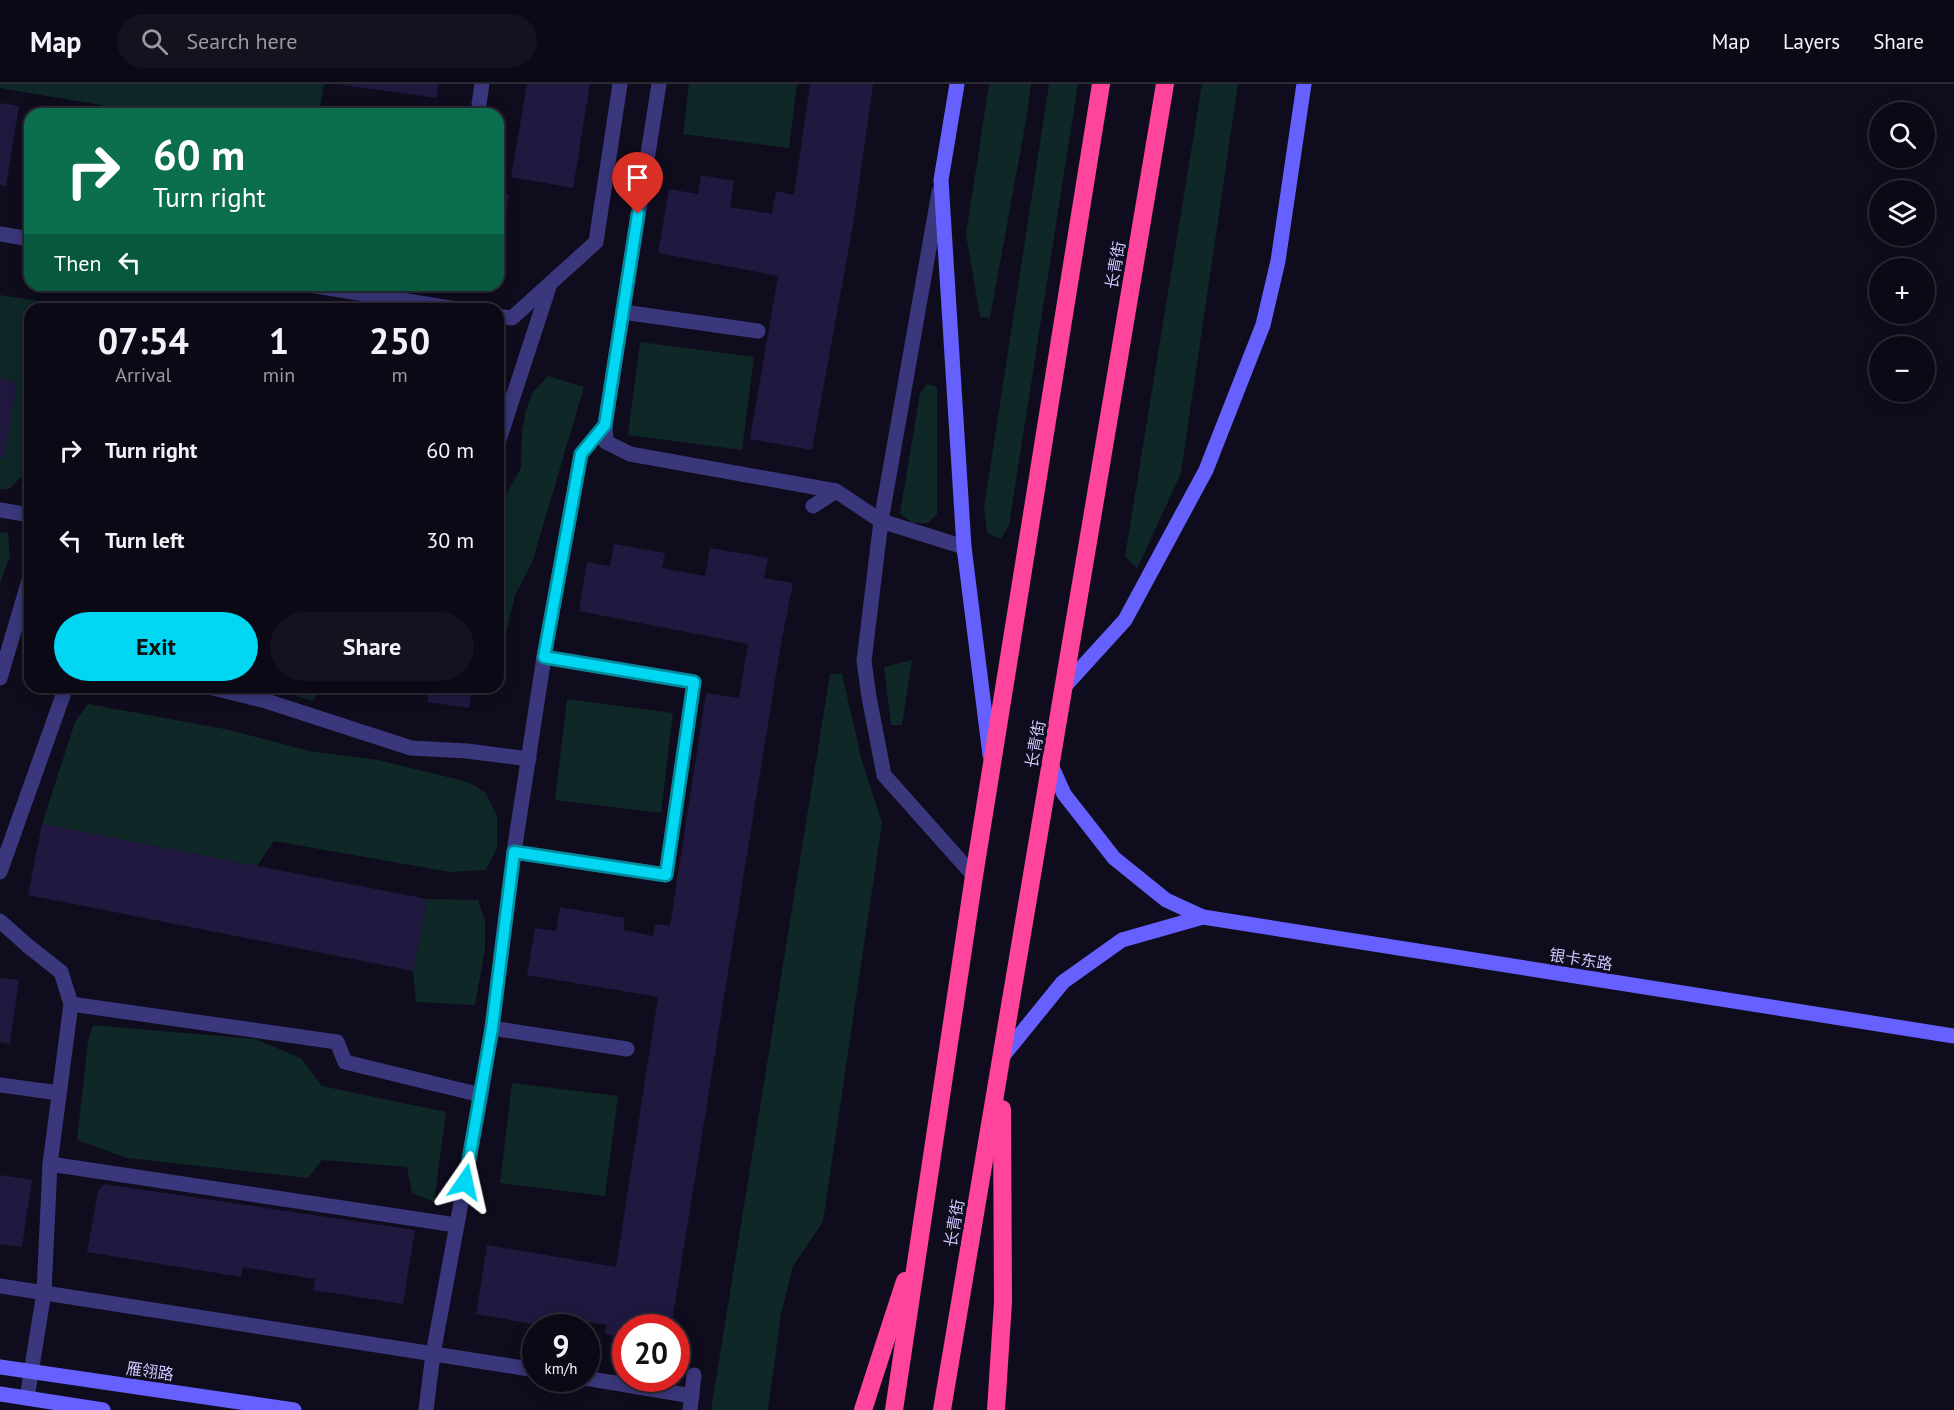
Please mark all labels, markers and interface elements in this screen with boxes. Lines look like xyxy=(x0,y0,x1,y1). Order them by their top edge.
search box xyxy=(117,14,537,68)
text: Map xyxy=(30,23,81,60)
icon: search xyxy=(138,25,171,58)
text: Search here xyxy=(186,27,297,55)
text: Map xyxy=(1712,28,1750,55)
text: Layers xyxy=(1783,28,1840,55)
text: Share xyxy=(1873,28,1924,55)
map controls xyxy=(1869,102,1935,402)
button: search xyxy=(1869,102,1935,168)
text: 60 m xyxy=(153,127,245,182)
icon: right xyxy=(54,132,132,210)
pin xyxy=(612,152,663,214)
icon: arrive xyxy=(621,161,654,194)
text: Turn right xyxy=(153,180,266,214)
button: layers xyxy=(1869,180,1935,246)
street label: 长青街 xyxy=(1101,240,1129,290)
icon: left xyxy=(113,246,146,279)
text: Then xyxy=(54,249,101,277)
button: + xyxy=(1869,258,1935,324)
text: 07:54 xyxy=(98,317,189,364)
text: 1 xyxy=(269,317,289,364)
text: 250 xyxy=(369,317,430,364)
button: − xyxy=(1869,336,1935,402)
text: Arrival xyxy=(115,362,171,388)
text: min xyxy=(263,362,295,388)
text: m xyxy=(392,362,408,388)
icon: right xyxy=(54,434,87,467)
text: Turn right xyxy=(105,436,197,464)
text: 60 m xyxy=(426,436,474,464)
icon: left xyxy=(54,524,87,557)
text: Turn left xyxy=(105,526,185,554)
text: 30 m xyxy=(426,526,474,554)
button: Exit xyxy=(54,612,258,681)
button: Share xyxy=(270,612,474,681)
street label: 长青街 xyxy=(1021,719,1049,769)
street label: 银卡东路 xyxy=(1548,944,1614,974)
position arrow xyxy=(433,1150,497,1214)
street label: 长青街 xyxy=(940,1198,968,1248)
speed limit sign: 20 xyxy=(612,1314,690,1392)
text: 9 xyxy=(552,1326,570,1365)
street label: 雁翎路 xyxy=(125,1358,175,1384)
text: km/h xyxy=(545,1359,577,1378)

